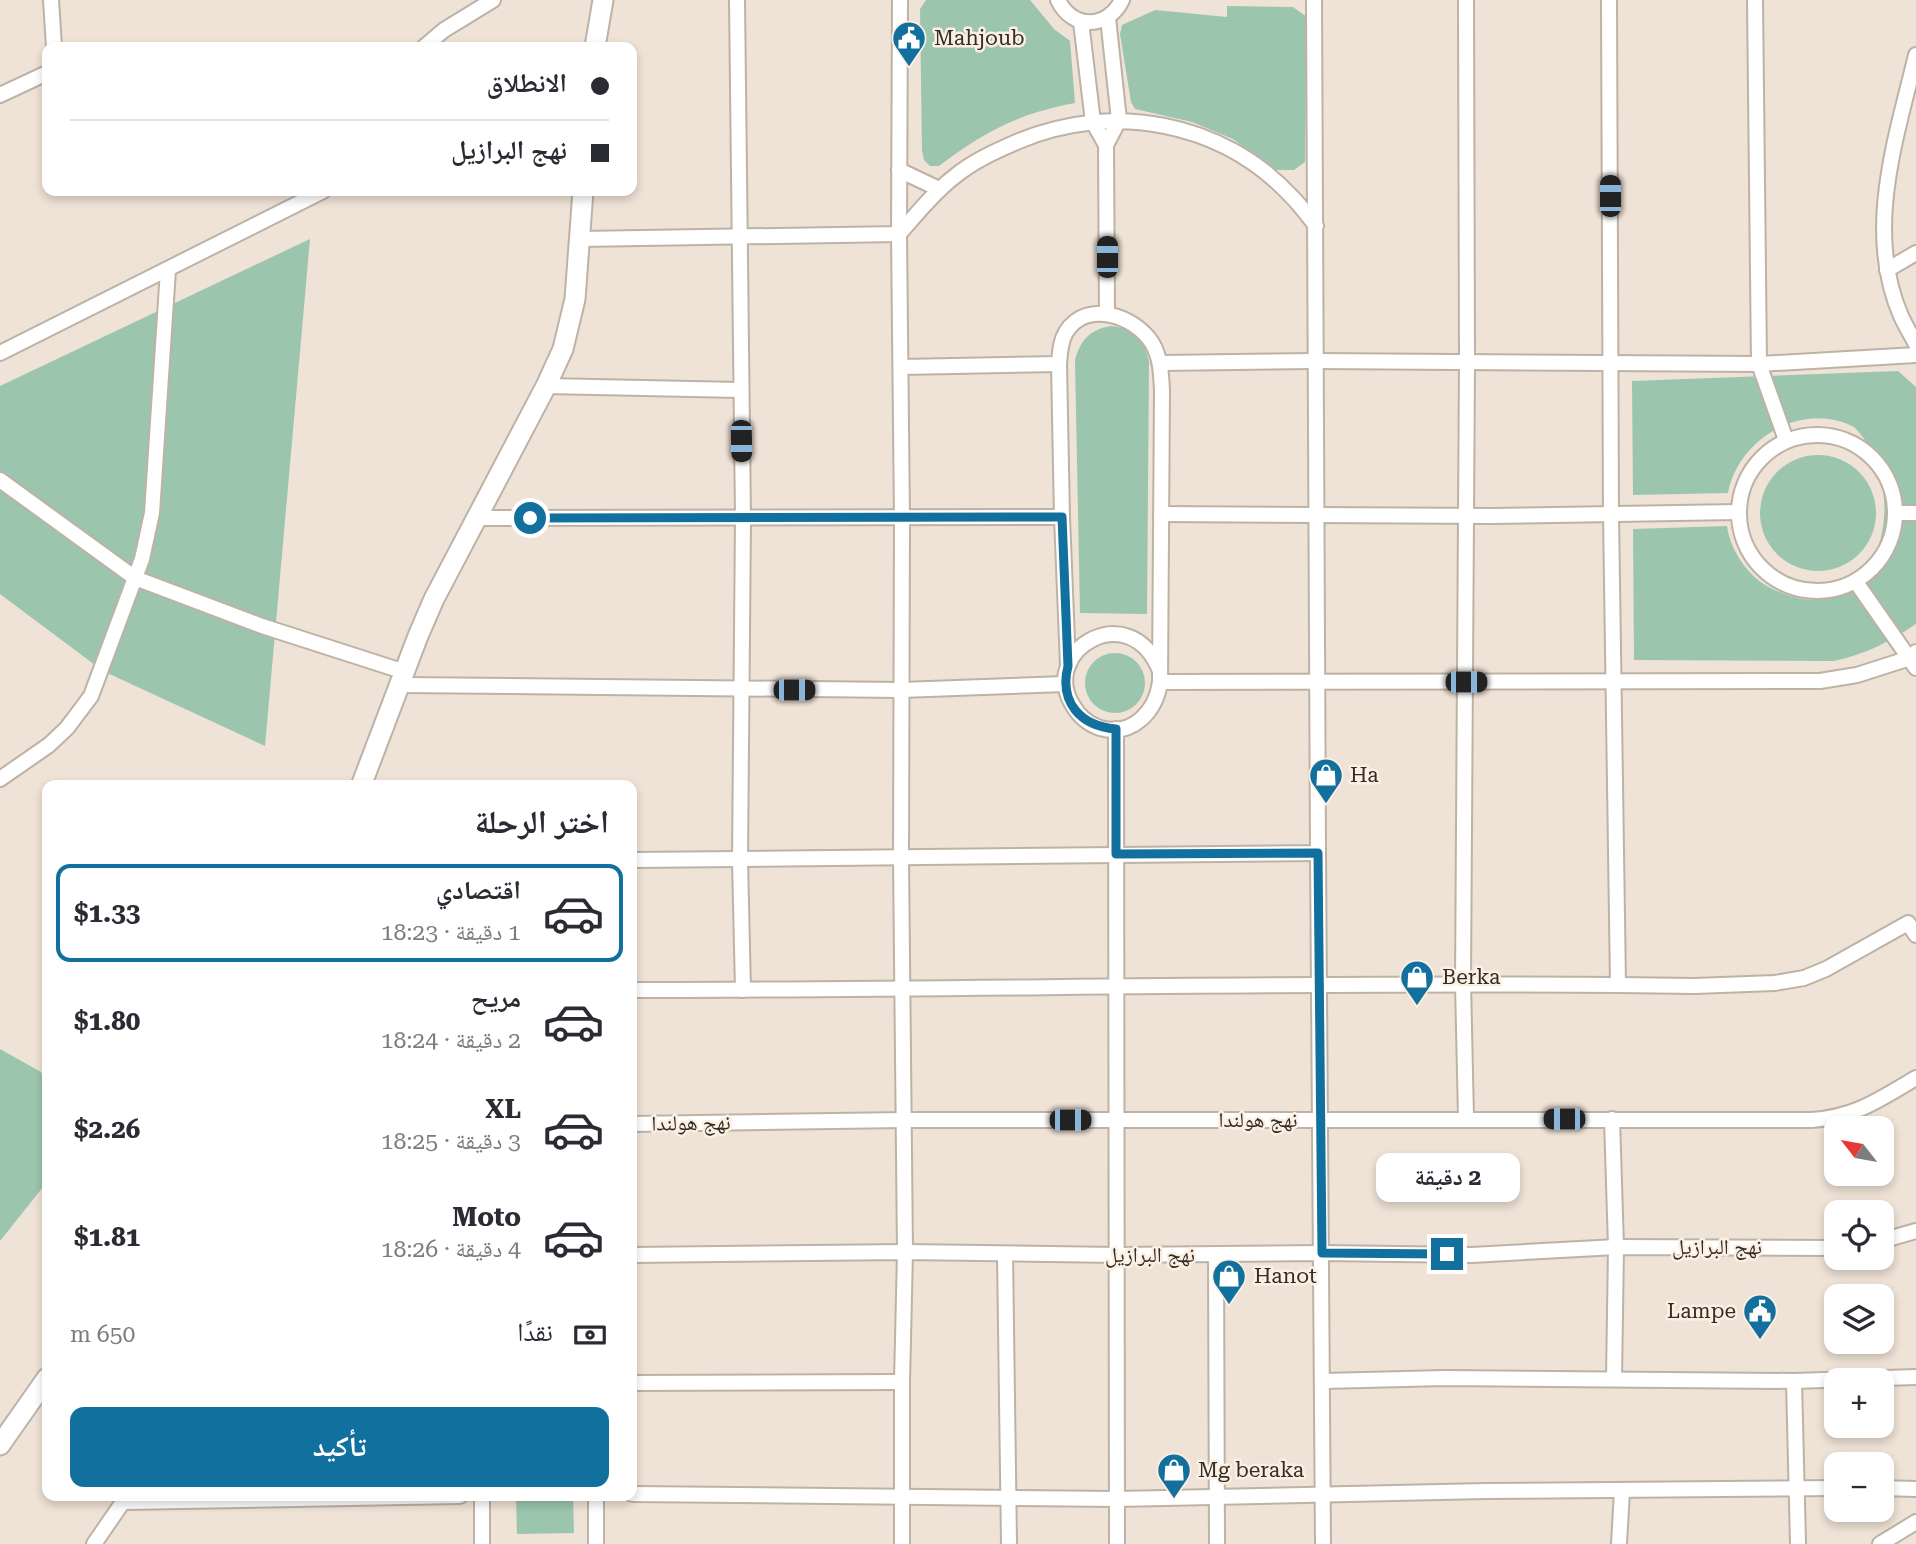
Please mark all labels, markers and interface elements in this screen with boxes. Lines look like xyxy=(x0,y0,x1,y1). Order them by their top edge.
public building icon: Mahjoub xyxy=(890,19,928,68)
place label: Mahjoub xyxy=(934,26,1025,50)
text: الانطلاق xyxy=(487,68,567,98)
text: نهج البرازيل xyxy=(451,135,567,165)
car xyxy=(1600,175,1621,217)
car xyxy=(1097,236,1118,278)
car xyxy=(731,420,752,462)
route start xyxy=(514,502,546,534)
car xyxy=(1446,672,1488,693)
car xyxy=(774,680,816,701)
shop icon: Ha xyxy=(1307,756,1345,805)
place label: Ha xyxy=(1350,763,1379,787)
text: اختر الرحلة xyxy=(475,803,609,841)
text: اقتصادي xyxy=(436,875,521,905)
icon: car xyxy=(542,882,605,945)
text: $1.33 xyxy=(74,898,140,928)
text: 1 دقيقة · 18:23 xyxy=(381,919,521,946)
shop icon: Berka xyxy=(1398,958,1436,1007)
place label: Berka xyxy=(1442,965,1501,989)
text: مريح xyxy=(471,983,521,1013)
icon: car xyxy=(542,990,605,1053)
text: $1.80 xyxy=(74,1006,140,1036)
text: 2 دقيقة · 18:24 xyxy=(381,1027,521,1054)
text: XL xyxy=(485,1094,521,1124)
icon: car xyxy=(542,1098,605,1161)
street label: نهج هولندا xyxy=(1218,1108,1298,1133)
car xyxy=(1544,1109,1586,1130)
street label: نهج هولندا xyxy=(651,1110,731,1137)
car xyxy=(1050,1110,1092,1131)
text: $2.26 xyxy=(74,1114,140,1144)
north arrow xyxy=(1824,1116,1894,1186)
map controls xyxy=(1824,1116,1894,1522)
text: 3 دقيقة · 18:25 xyxy=(381,1128,521,1155)
callout: 2 دقيقة xyxy=(1375,1152,1519,1202)
text: 2 دقيقة xyxy=(1414,1164,1482,1191)
button: locate xyxy=(1824,1200,1894,1270)
text: Moto xyxy=(452,1202,521,1232)
icon: car xyxy=(542,1206,605,1269)
text: $1.81 xyxy=(74,1222,140,1252)
street label: نهج البرازيل xyxy=(1672,1235,1762,1260)
text: 4 دقيقة · 18:26 xyxy=(381,1236,521,1263)
route end xyxy=(1431,1238,1463,1270)
street label: نهج البرازيل xyxy=(1105,1243,1195,1268)
shop icon: Hanot xyxy=(1210,1257,1248,1306)
place label: Hanot xyxy=(1254,1264,1317,1288)
button: layers xyxy=(1824,1284,1894,1354)
public building icon: Lampe xyxy=(1741,1292,1779,1341)
place label: Lampe xyxy=(1667,1299,1736,1323)
icon: cash xyxy=(571,1316,609,1354)
text: نقدًا xyxy=(517,1317,553,1347)
text: 650 m xyxy=(70,1321,135,1348)
button: + xyxy=(1824,1368,1894,1438)
button: تأكيد xyxy=(70,1407,609,1487)
shop icon: Mg beraka xyxy=(1155,1451,1193,1500)
button: − xyxy=(1824,1452,1894,1522)
place label: Mg beraka xyxy=(1198,1458,1305,1482)

